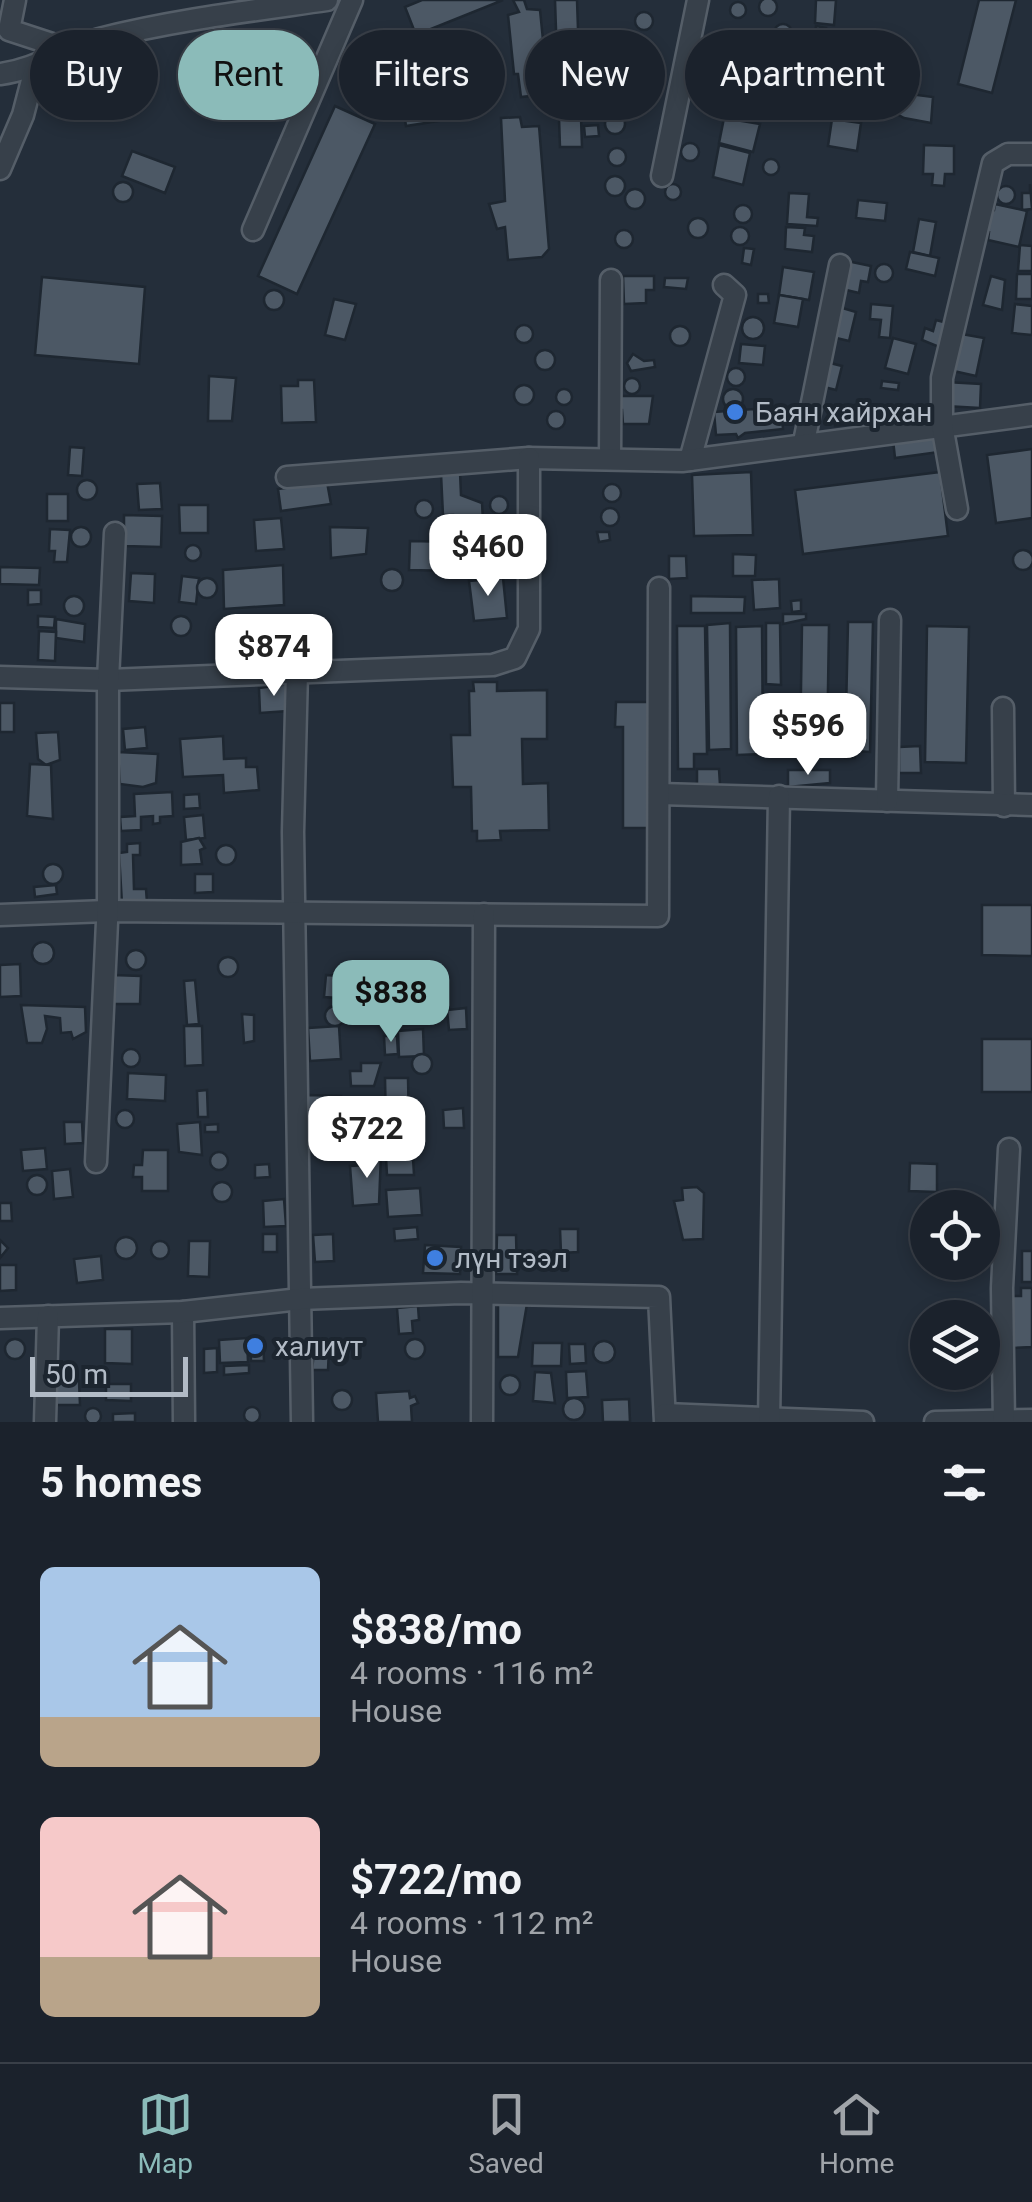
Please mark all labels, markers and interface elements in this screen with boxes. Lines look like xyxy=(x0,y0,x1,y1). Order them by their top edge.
chip: Buy xyxy=(30,30,158,120)
chip: Rent xyxy=(178,30,319,120)
chip: Filters xyxy=(339,30,505,120)
chip: New xyxy=(525,30,665,120)
chip: Apartment xyxy=(685,30,920,120)
place label: Баян хайрхан xyxy=(755,396,932,429)
marker: Баян хайрхан xyxy=(724,401,746,423)
pin: $460 xyxy=(429,514,547,599)
text: $460 xyxy=(451,527,525,565)
pin: $874 xyxy=(215,614,333,699)
text: $874 xyxy=(237,627,311,665)
pin: $596 xyxy=(749,693,867,778)
text: $596 xyxy=(771,706,845,744)
pin: $838 xyxy=(332,960,450,1045)
text: $838 xyxy=(354,973,428,1011)
pin: $722 xyxy=(308,1096,426,1181)
text: $722 xyxy=(330,1109,404,1147)
map controls xyxy=(910,1190,1000,1390)
button: locate xyxy=(910,1190,1000,1280)
place label: лүн тээл xyxy=(455,1242,568,1275)
marker: лүн тээл xyxy=(424,1247,446,1269)
button: layers xyxy=(910,1300,1000,1390)
place label: халиут xyxy=(275,1330,363,1363)
marker: халиут xyxy=(244,1335,266,1357)
scale bar xyxy=(30,1352,188,1396)
text: 50 m xyxy=(45,1358,108,1391)
icon: filters xyxy=(937,1455,992,1510)
text: 5 homes xyxy=(40,1458,202,1507)
text: $838/mo xyxy=(350,1605,522,1654)
icon: home xyxy=(120,1607,240,1727)
text: 4 rooms · 116 m² xyxy=(350,1654,593,1692)
text: House xyxy=(350,1692,442,1730)
text: $722/mo xyxy=(350,1855,522,1904)
icon: home xyxy=(120,1857,240,1977)
text: 4 rooms · 112 m² xyxy=(350,1904,593,1942)
text: House xyxy=(350,1942,442,1980)
tab: Map xyxy=(138,2087,193,2180)
tab: Saved xyxy=(468,2087,544,2180)
tab: Home xyxy=(819,2087,894,2180)

